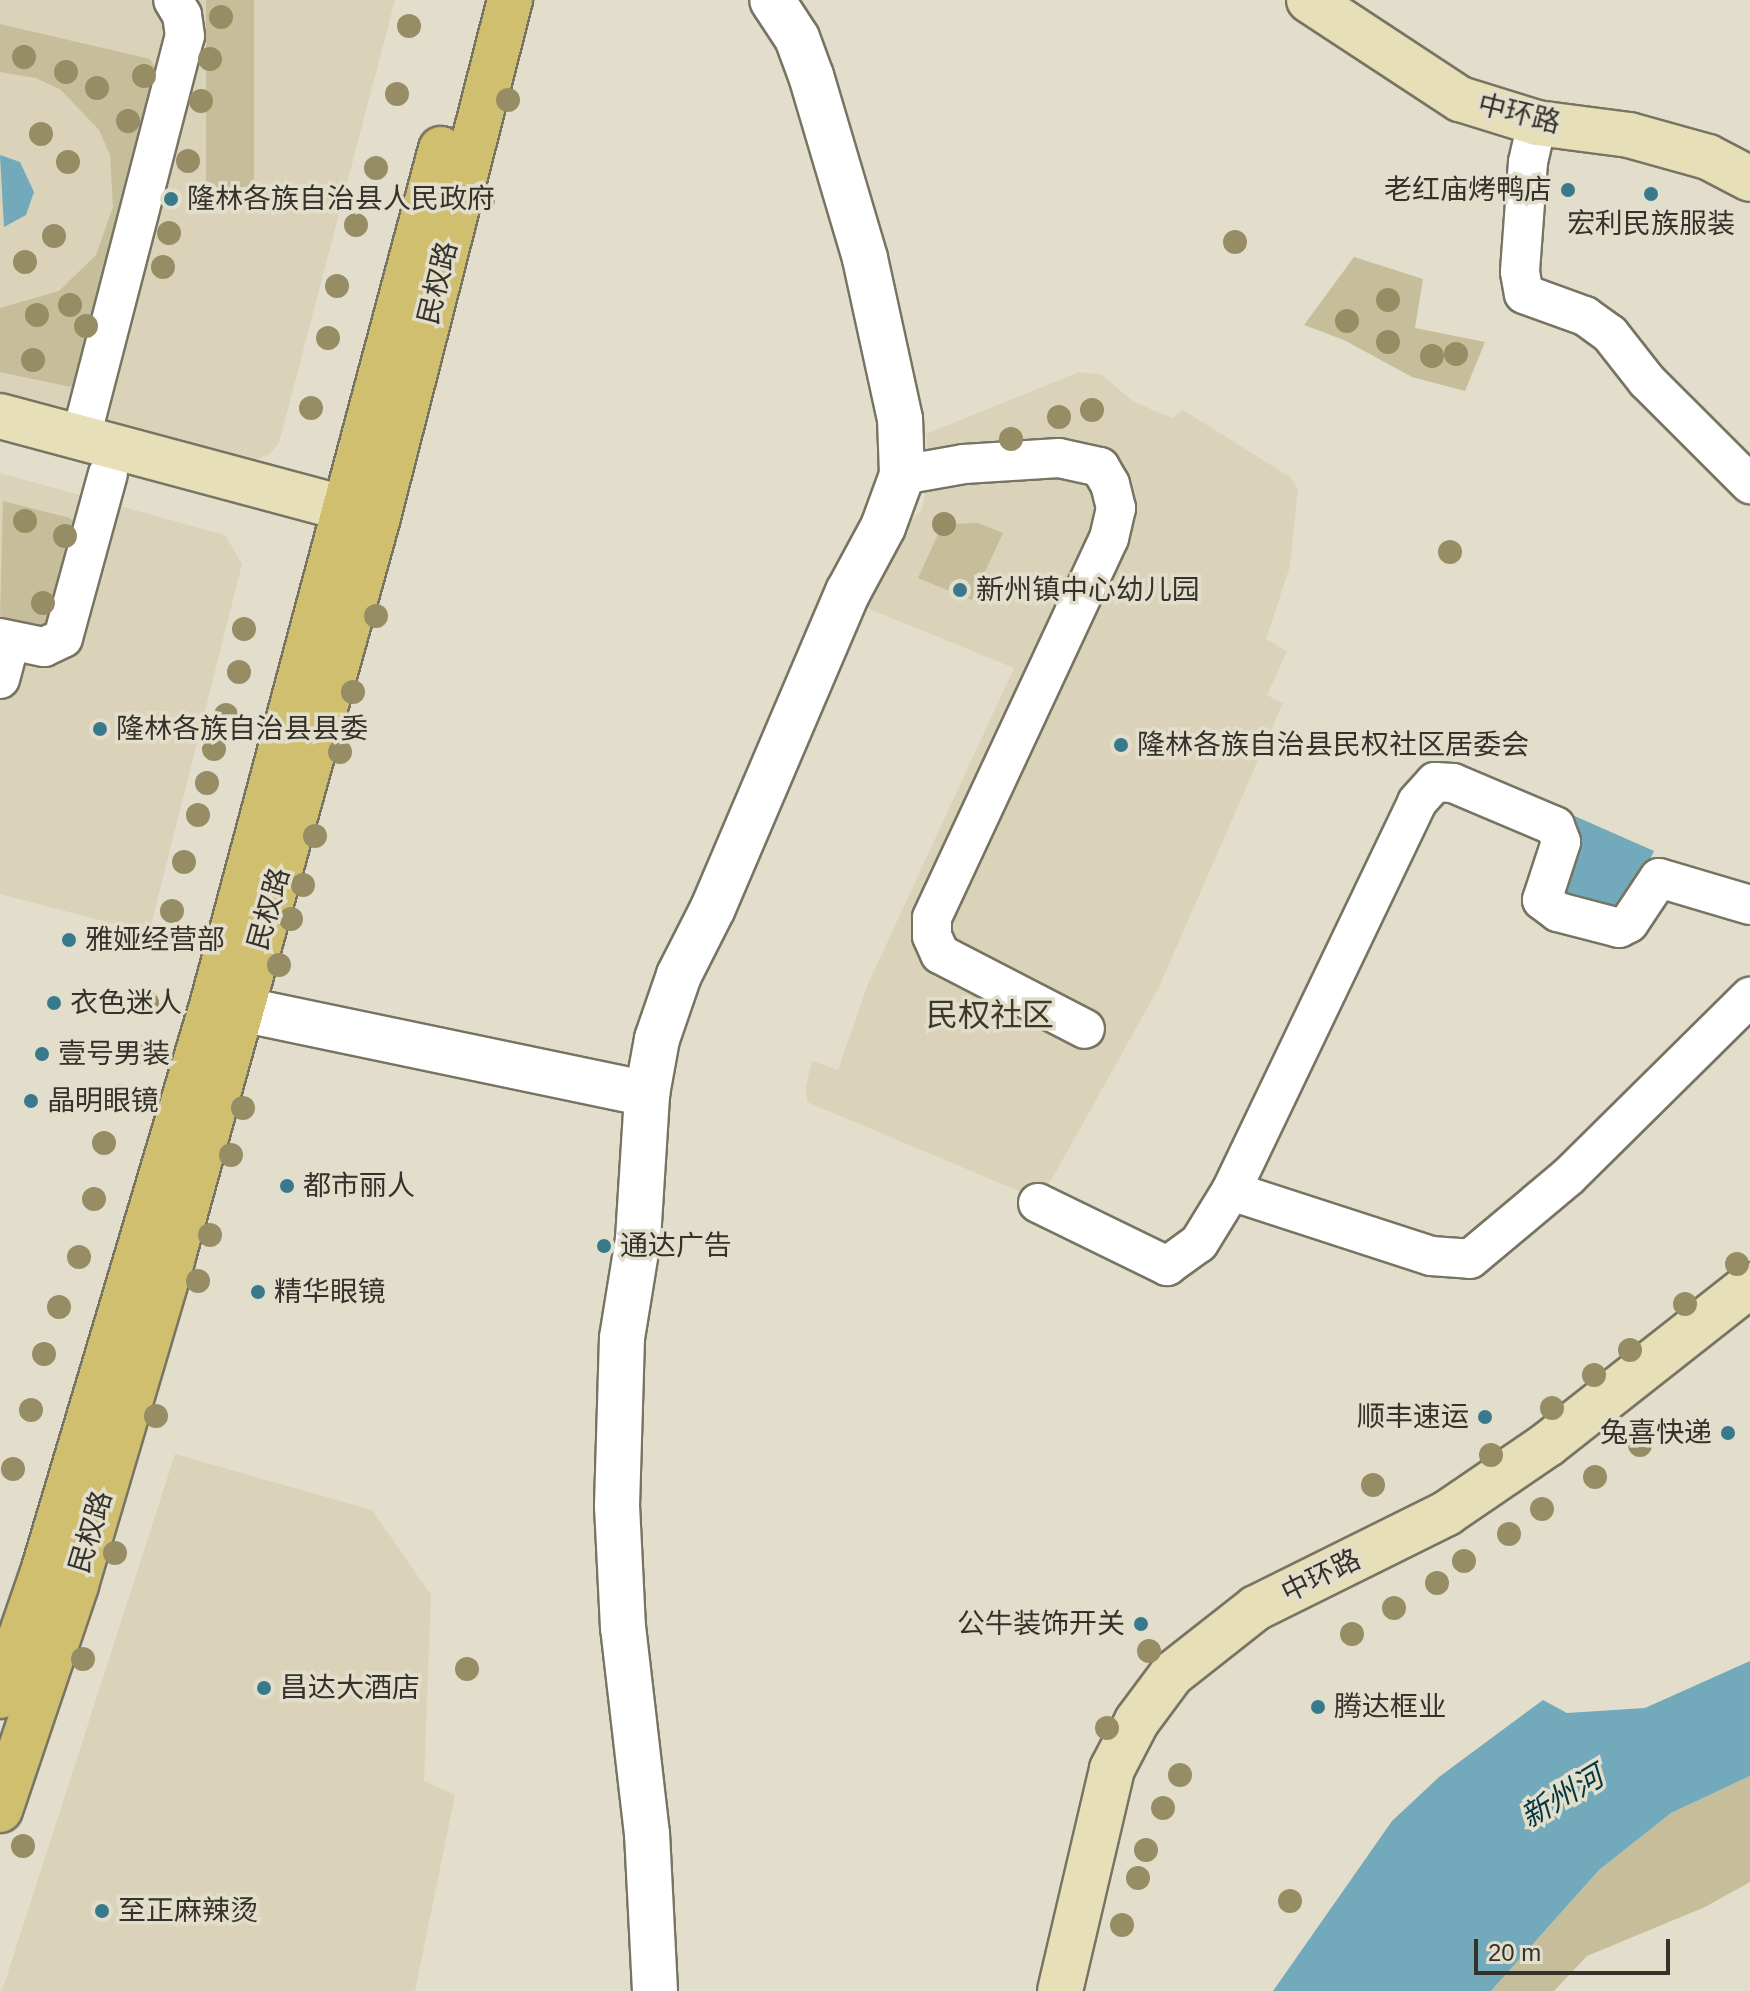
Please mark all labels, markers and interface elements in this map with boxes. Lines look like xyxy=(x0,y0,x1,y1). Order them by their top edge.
street label: 中环路 xyxy=(1474,88,1564,140)
place label: 老红庙烤鸭店 xyxy=(1384,173,1552,207)
marker: 老红庙烤鸭店 xyxy=(1559,181,1577,199)
place label: 隆林各族自治县人民政府 xyxy=(187,182,495,216)
marker: 宏利民族服装 xyxy=(1642,185,1660,203)
marker: 隆林各族自治县人民政府 xyxy=(162,190,180,208)
place label: 宏利民族服装 xyxy=(1567,207,1735,241)
street label: 民权路 xyxy=(412,238,464,328)
place label: 新州镇中心幼儿园 xyxy=(976,573,1200,607)
marker: 新州镇中心幼儿园 xyxy=(951,581,969,599)
place label: 隆林各族自治县县委 xyxy=(116,712,368,746)
marker: 隆林各族自治县县委 xyxy=(91,720,109,738)
place label: 隆林各族自治县民权社区居委会 xyxy=(1137,728,1529,762)
marker: 隆林各族自治县民权社区居委会 xyxy=(1112,736,1130,754)
street label: 民权路 xyxy=(241,864,297,954)
place label: 雅娅经营部 xyxy=(85,923,225,957)
marker: 雅娅经营部 xyxy=(60,931,78,949)
place label: 衣色迷人 xyxy=(70,986,182,1020)
marker: 衣色迷人 xyxy=(45,994,63,1012)
district label: 民权社区 xyxy=(926,996,1054,1034)
place label: 壹号男装 xyxy=(58,1037,170,1071)
marker: 壹号男装 xyxy=(33,1045,51,1063)
place label: 晶明眼镜 xyxy=(47,1084,159,1118)
marker: 晶明眼镜 xyxy=(22,1092,40,1110)
place label: 都市丽人 xyxy=(303,1169,415,1203)
marker: 都市丽人 xyxy=(278,1177,296,1195)
place label: 通达广告 xyxy=(620,1229,732,1263)
marker: 通达广告 xyxy=(595,1237,613,1255)
place label: 精华眼镜 xyxy=(274,1275,386,1309)
marker: 精华眼镜 xyxy=(249,1283,267,1301)
place label: 顺丰速运 xyxy=(1357,1400,1469,1434)
marker: 顺丰速运 xyxy=(1476,1408,1494,1426)
place label: 兔喜快递 xyxy=(1600,1416,1712,1450)
marker: 兔喜快递 xyxy=(1719,1424,1737,1442)
street label: 民权路 xyxy=(63,1487,119,1577)
street label: 中环路 xyxy=(1276,1542,1366,1610)
place label: 公牛装饰开关 xyxy=(957,1607,1125,1641)
marker: 公牛装饰开关 xyxy=(1132,1615,1150,1633)
place label: 昌达大酒店 xyxy=(280,1671,420,1705)
marker: 昌达大酒店 xyxy=(255,1679,273,1697)
place label: 腾达框业 xyxy=(1334,1690,1446,1724)
marker: 腾达框业 xyxy=(1309,1698,1327,1716)
water label: 新州河 xyxy=(1514,1758,1610,1836)
place label: 至正麻辣烫 xyxy=(118,1894,258,1928)
marker: 至正麻辣烫 xyxy=(93,1902,111,1920)
scale bar xyxy=(1478,1923,1674,1973)
text: 20 m xyxy=(1488,1939,1541,1966)

